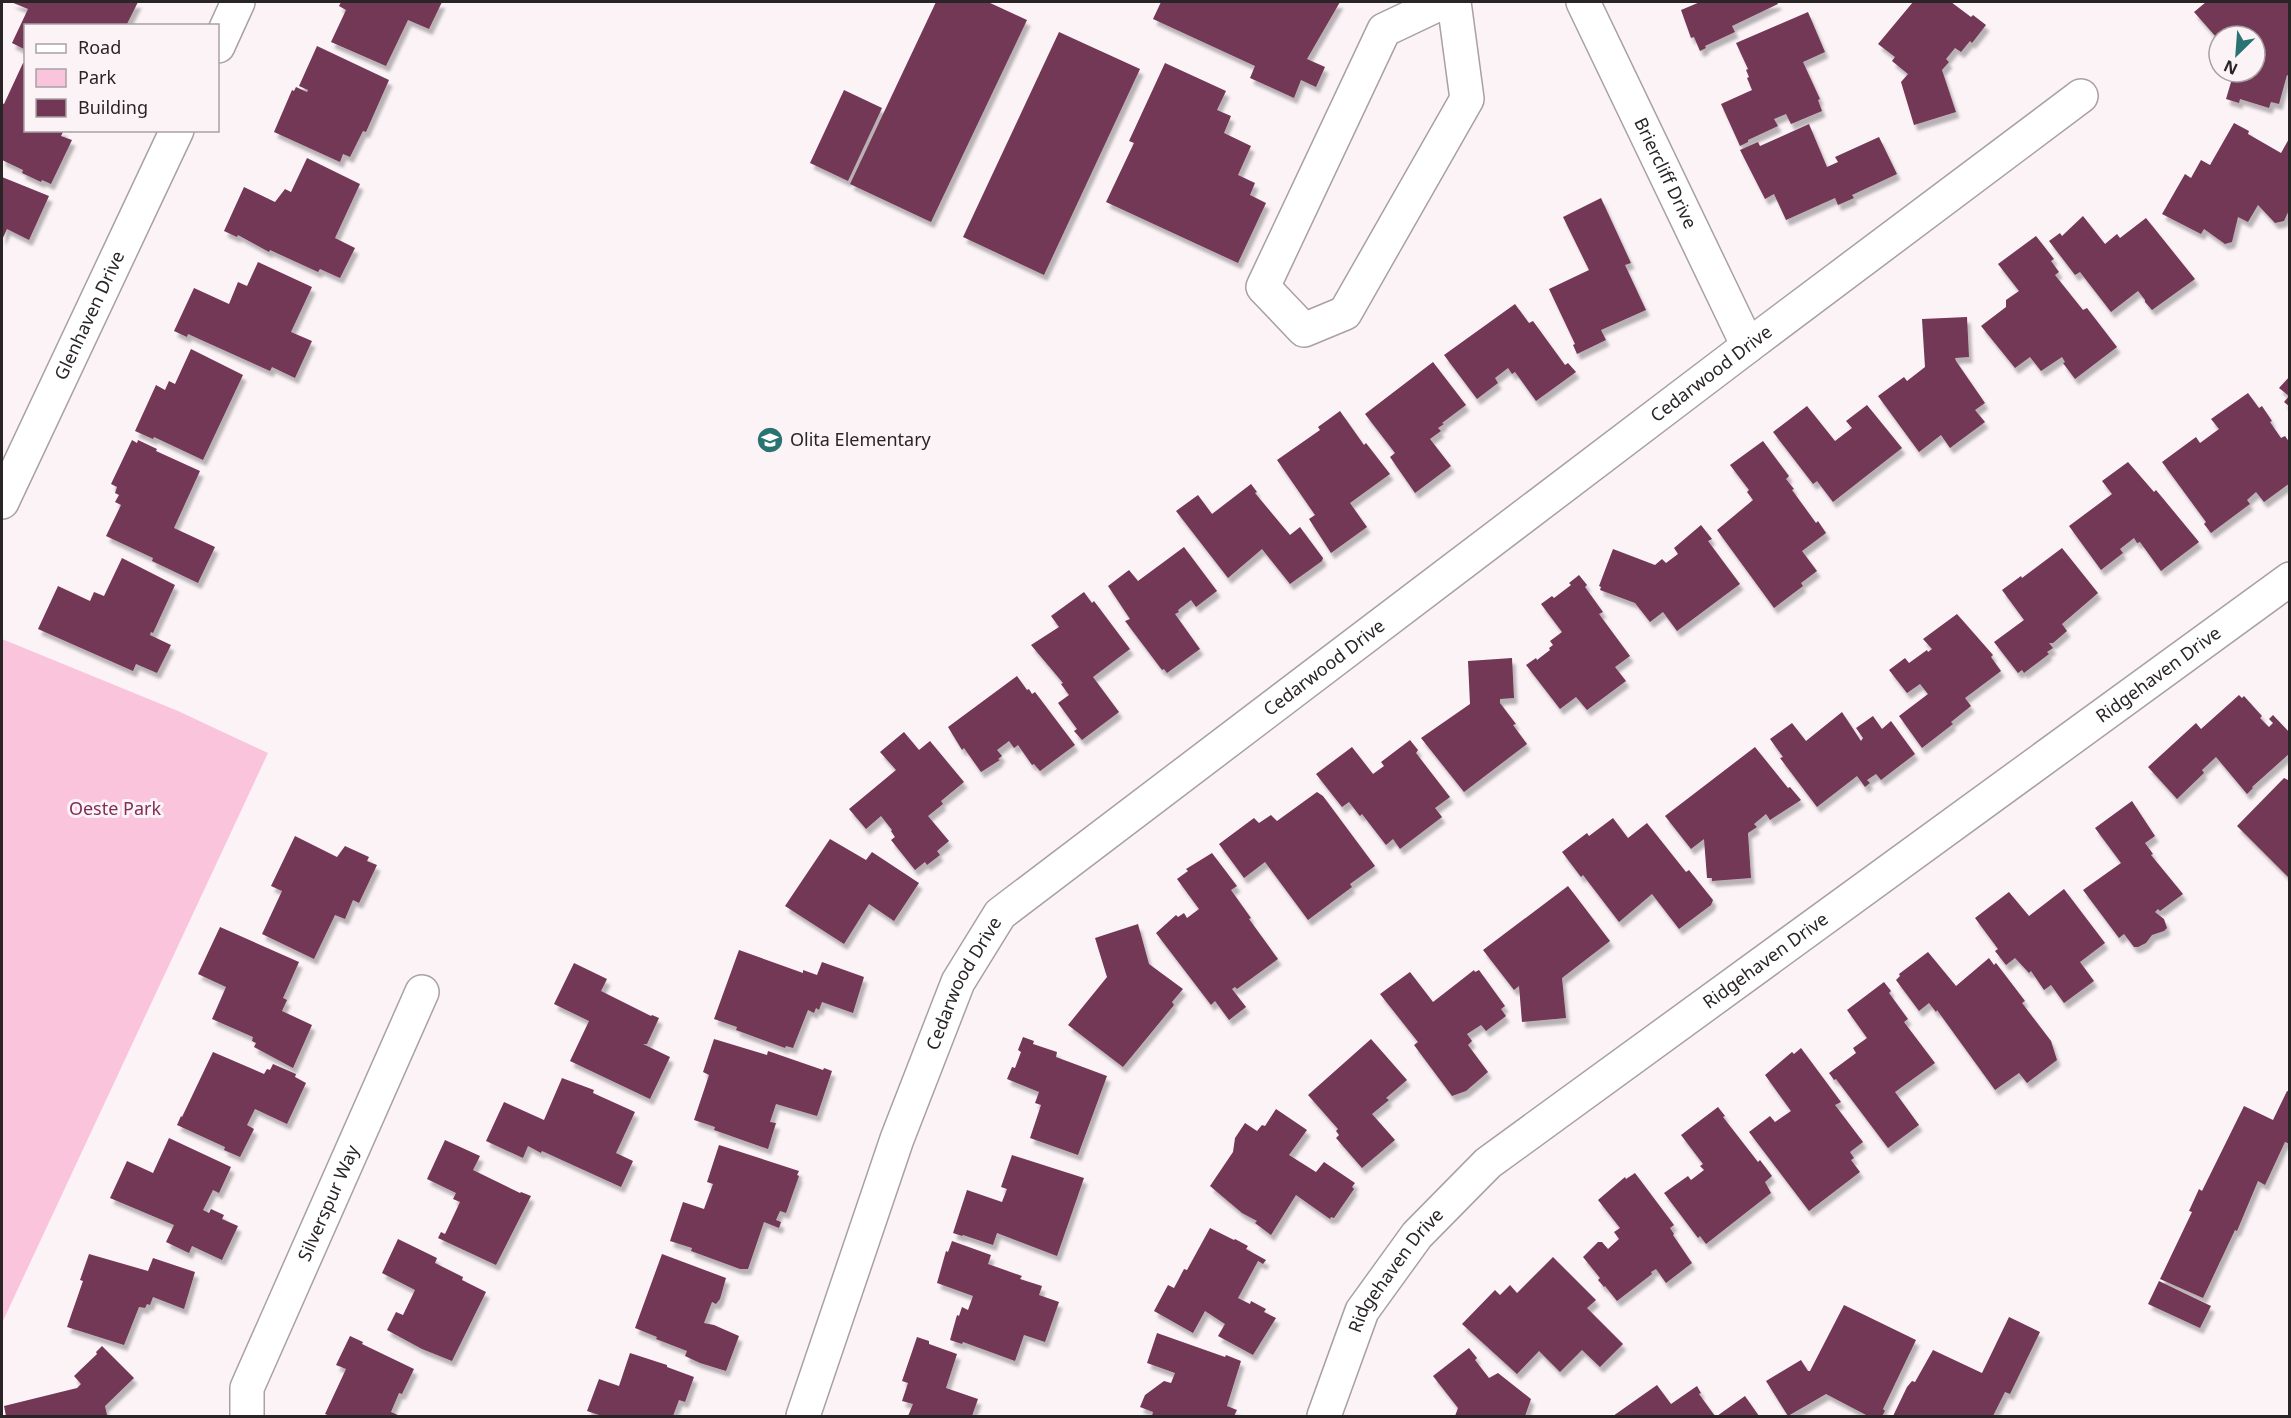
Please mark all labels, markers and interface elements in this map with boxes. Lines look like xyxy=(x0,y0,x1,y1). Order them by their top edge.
legend xyxy=(24,24,219,132)
north arrow xyxy=(2207,24,2267,84)
text: Road xyxy=(78,35,121,59)
text: N xyxy=(2220,55,2241,80)
text: Park xyxy=(78,65,116,89)
text: Building xyxy=(78,95,148,119)
street label: Briercliff Drive xyxy=(1629,113,1703,232)
street label: Glenhaven Drive xyxy=(48,247,129,384)
street label: Cedarwood Drive xyxy=(1645,319,1776,427)
school or university icon: Olita Elementary xyxy=(755,425,785,455)
place label: Olita Elementary xyxy=(790,427,932,451)
street label: Cedarwood Drive xyxy=(1258,613,1389,721)
street label: Ridgehaven Drive xyxy=(2091,620,2225,728)
park label: Oeste Park xyxy=(69,796,161,820)
street label: Ridgehaven Drive xyxy=(1698,906,1832,1014)
street label: Cedarwood Drive xyxy=(920,912,1006,1053)
street label: Silverspur Way xyxy=(292,1140,364,1265)
street label: Ridgehaven Drive xyxy=(1342,1202,1448,1336)

